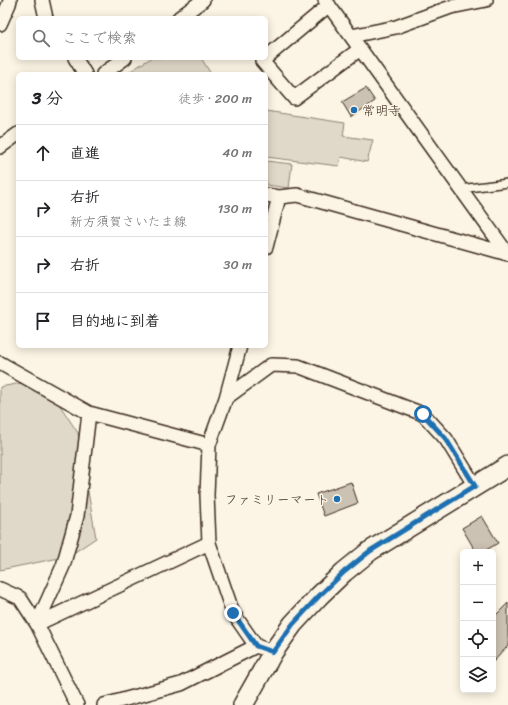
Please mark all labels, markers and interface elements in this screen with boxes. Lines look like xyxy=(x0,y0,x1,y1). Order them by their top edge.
search box xyxy=(16,16,268,60)
text: ここで検索 xyxy=(62,25,137,51)
icon: search xyxy=(30,27,52,49)
text: 3 分 xyxy=(32,83,63,113)
text: 徒歩 · 200 m xyxy=(178,87,252,110)
place label: 常明寺 xyxy=(362,99,401,122)
marker: 常明寺 xyxy=(349,105,359,115)
text: 直進 xyxy=(70,140,100,166)
text: 40 m xyxy=(222,141,252,164)
icon: ahead xyxy=(32,142,54,164)
text: 右折 xyxy=(70,184,100,210)
text: 130 m xyxy=(218,197,252,220)
icon: right xyxy=(32,198,54,220)
text: 新方須賀さいたま線 xyxy=(70,210,186,233)
text: 右折 xyxy=(70,252,100,278)
text: 30 m xyxy=(223,253,252,276)
icon: right xyxy=(32,254,54,276)
text: 目的地に到着 xyxy=(70,308,160,334)
icon: arrive xyxy=(32,310,54,332)
route start xyxy=(414,405,432,423)
place label: ファミリーマート xyxy=(225,488,329,511)
marker: ファミリーマート xyxy=(332,494,342,504)
map controls xyxy=(460,549,496,693)
button: + xyxy=(460,549,496,585)
button: − xyxy=(460,585,496,621)
route end xyxy=(224,604,242,622)
button: locate xyxy=(460,621,496,657)
button: layers xyxy=(460,657,496,693)

